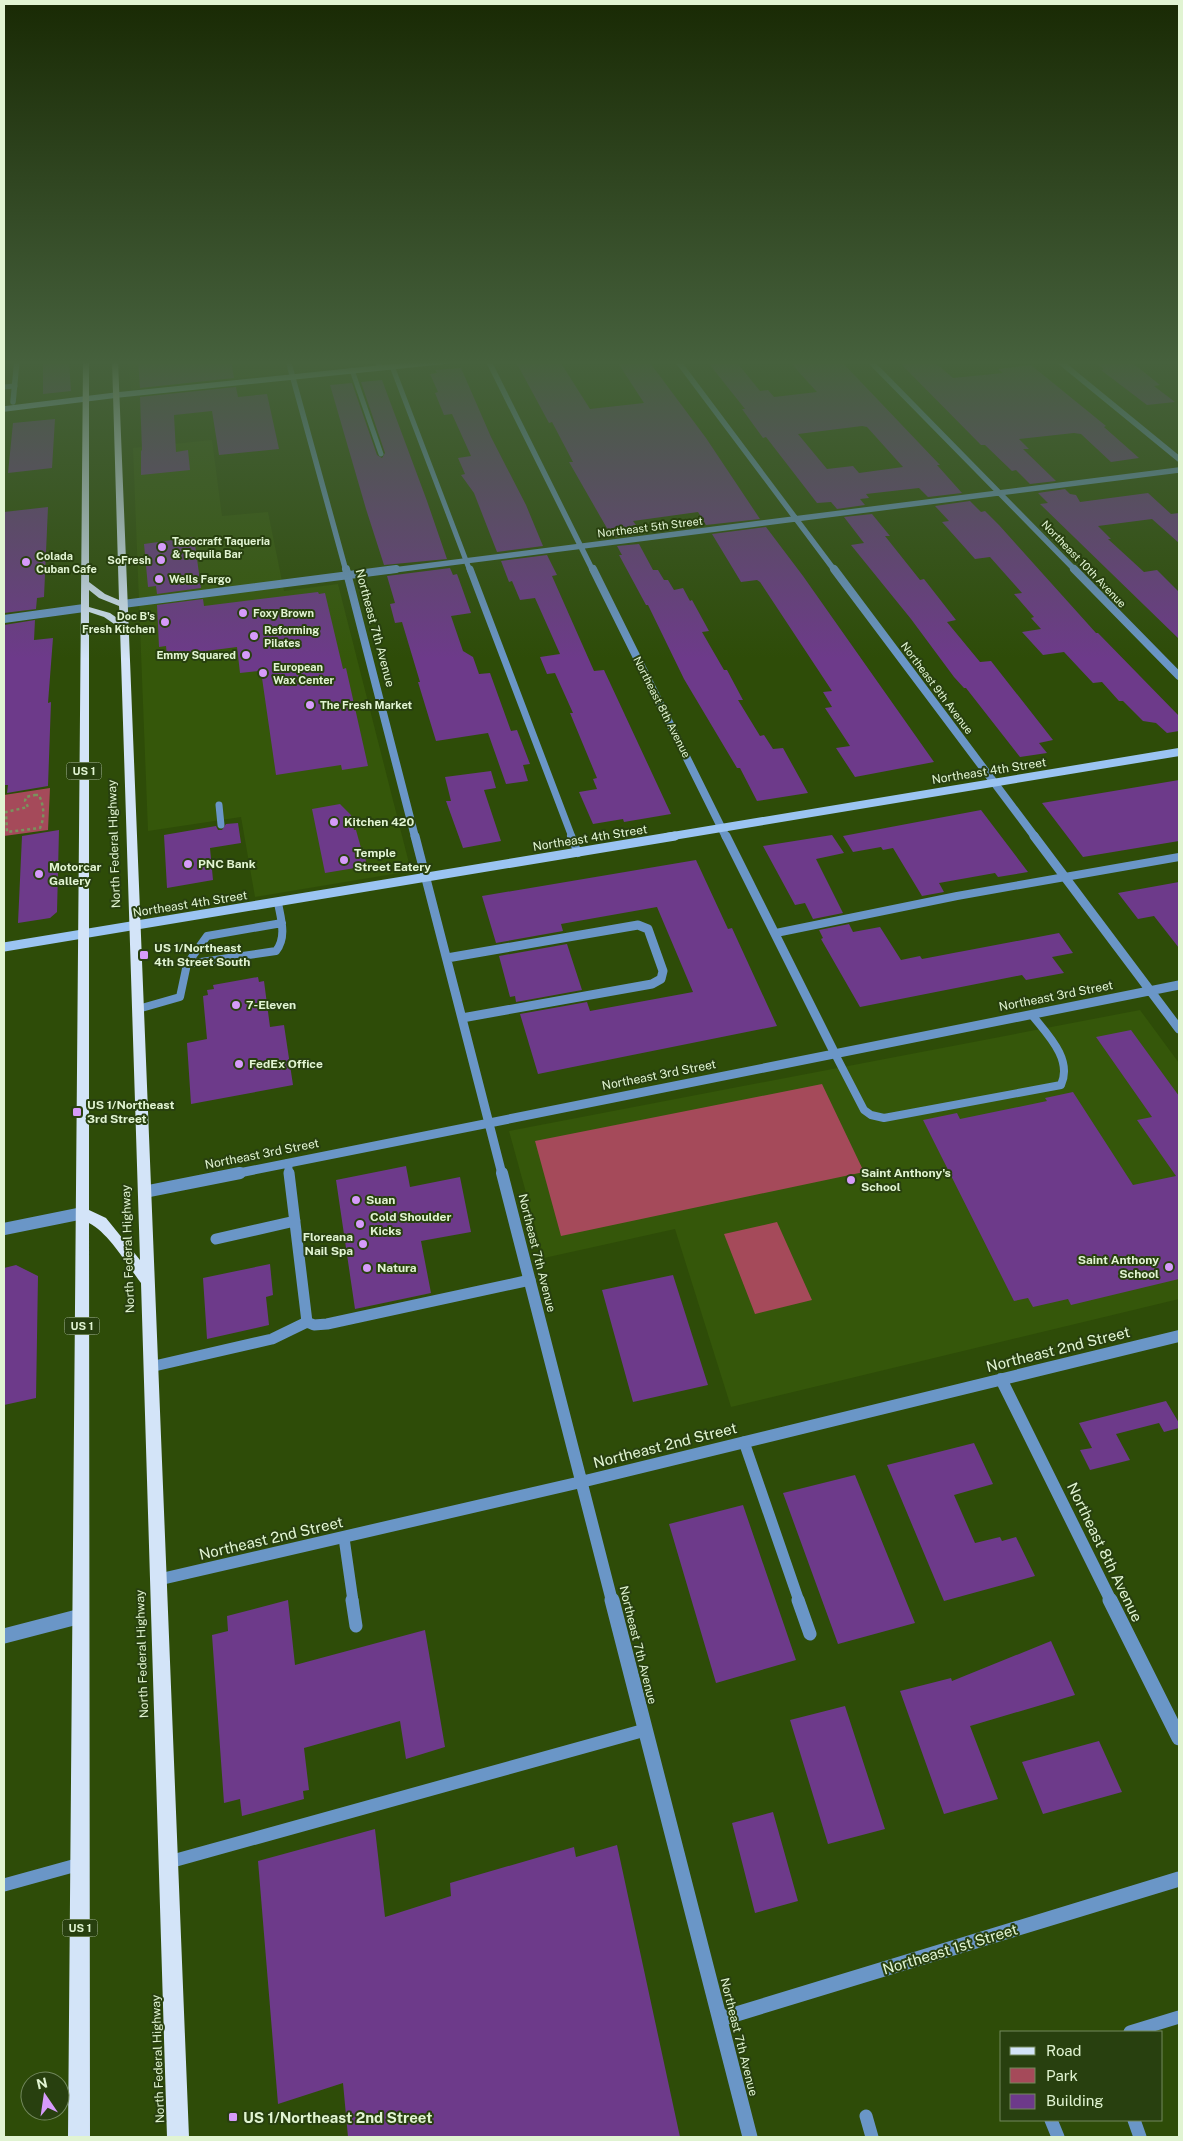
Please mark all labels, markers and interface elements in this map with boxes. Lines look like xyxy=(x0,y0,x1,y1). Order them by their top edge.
street label: Northeast 5th Street xyxy=(597,515,703,539)
street label: Northeast 10th Avenue xyxy=(1039,518,1129,610)
place label: Tacocraft Taqueria & Tequila Bar xyxy=(172,535,270,560)
marker: Tacocraft Taqueria & Tequila Bar xyxy=(156,541,168,553)
place label: Colada Cuban Cafe xyxy=(36,550,97,575)
place label: SoFresh xyxy=(107,554,151,566)
marker: SoFresh xyxy=(155,554,167,566)
marker: Colada Cuban Cafe xyxy=(20,556,32,568)
street label: Northeast 7th Avenue xyxy=(353,567,398,689)
marker: Wells Fargo xyxy=(153,573,165,585)
place label: Wells Fargo xyxy=(169,573,231,585)
marker: Foxy Brown xyxy=(237,607,249,619)
place label: Foxy Brown xyxy=(253,607,314,619)
place label: Doc B's Fresh Kitchen xyxy=(82,610,155,635)
marker: Doc B's Fresh Kitchen xyxy=(159,616,171,628)
place label: Reforming Pilates xyxy=(264,624,319,649)
marker: Reforming Pilates xyxy=(248,630,260,642)
street label: Northeast 9th Avenue xyxy=(899,640,975,736)
place label: Emmy Squared xyxy=(156,649,236,661)
marker: Emmy Squared xyxy=(240,649,252,661)
street label: Northeast 8th Avenue xyxy=(631,654,693,760)
place label: European Wax Center xyxy=(273,661,334,686)
marker: European Wax Center xyxy=(257,667,269,679)
marker: The Fresh Market xyxy=(304,699,316,711)
place label: The Fresh Market xyxy=(320,699,413,711)
street label: Northeast 4th Street xyxy=(931,755,1048,787)
road number: US 1 xyxy=(66,762,102,779)
street label: North Federal Highway xyxy=(105,779,123,908)
place label: Kitchen 420 xyxy=(344,815,414,829)
marker: Kitchen 420 xyxy=(328,816,340,828)
street label: Northeast 4th Street xyxy=(532,822,649,854)
place label: Temple Street Eatery xyxy=(354,846,431,874)
marker: Temple Street Eatery xyxy=(338,854,350,866)
place label: PNC Bank xyxy=(198,857,256,871)
marker: PNC Bank xyxy=(182,858,194,870)
place label: Motorcar Gallery xyxy=(49,860,102,888)
marker: Motorcar Gallery xyxy=(33,868,45,880)
street label: Northeast 4th Street xyxy=(132,888,249,920)
place label: US 1/Northeast 4th Street South xyxy=(154,941,250,969)
marker: US 1/Northeast 4th Street South xyxy=(138,949,150,961)
street label: Northeast 3rd Street xyxy=(998,978,1115,1014)
place label: 7-Eleven xyxy=(246,998,296,1012)
marker: 7-Eleven xyxy=(230,999,242,1011)
place label: FedEx Office xyxy=(249,1057,323,1071)
street label: Northeast 3rd Street xyxy=(601,1057,718,1093)
marker: FedEx Office xyxy=(233,1058,245,1070)
place label: US 1/Northeast 3rd Street xyxy=(87,1098,174,1126)
marker: US 1/Northeast 3rd Street xyxy=(71,1106,83,1118)
street label: Northeast 3rd Street xyxy=(204,1136,321,1172)
place label: Saint Anthony's School xyxy=(861,1166,951,1194)
marker: Saint Anthony's School xyxy=(845,1174,857,1186)
street label: North Federal Highway xyxy=(119,1184,137,1313)
street label: Northeast 7th Avenue xyxy=(515,1192,559,1314)
place label: Suan xyxy=(366,1193,395,1207)
marker: Suan xyxy=(350,1194,362,1206)
place label: Cold Shoulder Kicks xyxy=(370,1210,451,1238)
marker: Cold Shoulder Kicks xyxy=(354,1218,366,1230)
place label: Floreana Nail Spa xyxy=(303,1230,353,1258)
marker: Floreana Nail Spa xyxy=(357,1238,369,1250)
place label: Saint Anthony School xyxy=(1078,1253,1159,1281)
place label: Natura xyxy=(377,1261,417,1275)
marker: Saint Anthony School xyxy=(1163,1261,1175,1273)
marker: Natura xyxy=(361,1262,373,1274)
road number: US 1 xyxy=(64,1318,100,1334)
street label: Northeast 2nd Street xyxy=(984,1323,1132,1375)
street label: Northeast 2nd Street xyxy=(591,1419,739,1471)
street label: Northeast 8th Avenue xyxy=(1064,1480,1146,1624)
street label: Northeast 2nd Street xyxy=(197,1513,345,1563)
street label: Northeast 7th Avenue xyxy=(616,1584,660,1706)
street label: North Federal Highway xyxy=(133,1589,151,1718)
road number: US 1 xyxy=(62,1920,98,1936)
street label: Northeast 1st Street xyxy=(880,1920,1020,1978)
street label: Northeast 7th Avenue xyxy=(717,1976,761,2098)
street label: North Federal Highway xyxy=(149,1994,167,2123)
legend xyxy=(1000,2031,1163,2121)
text: Road xyxy=(1046,2042,1082,2059)
text: Park xyxy=(1046,2067,1078,2084)
north arrow xyxy=(20,2071,70,2121)
text: N xyxy=(35,2074,49,2092)
text: Building xyxy=(1046,2092,1104,2109)
place label: US 1/Northeast 2nd Street xyxy=(243,2109,432,2126)
marker: US 1/Northeast 2nd Street xyxy=(227,2111,239,2123)

